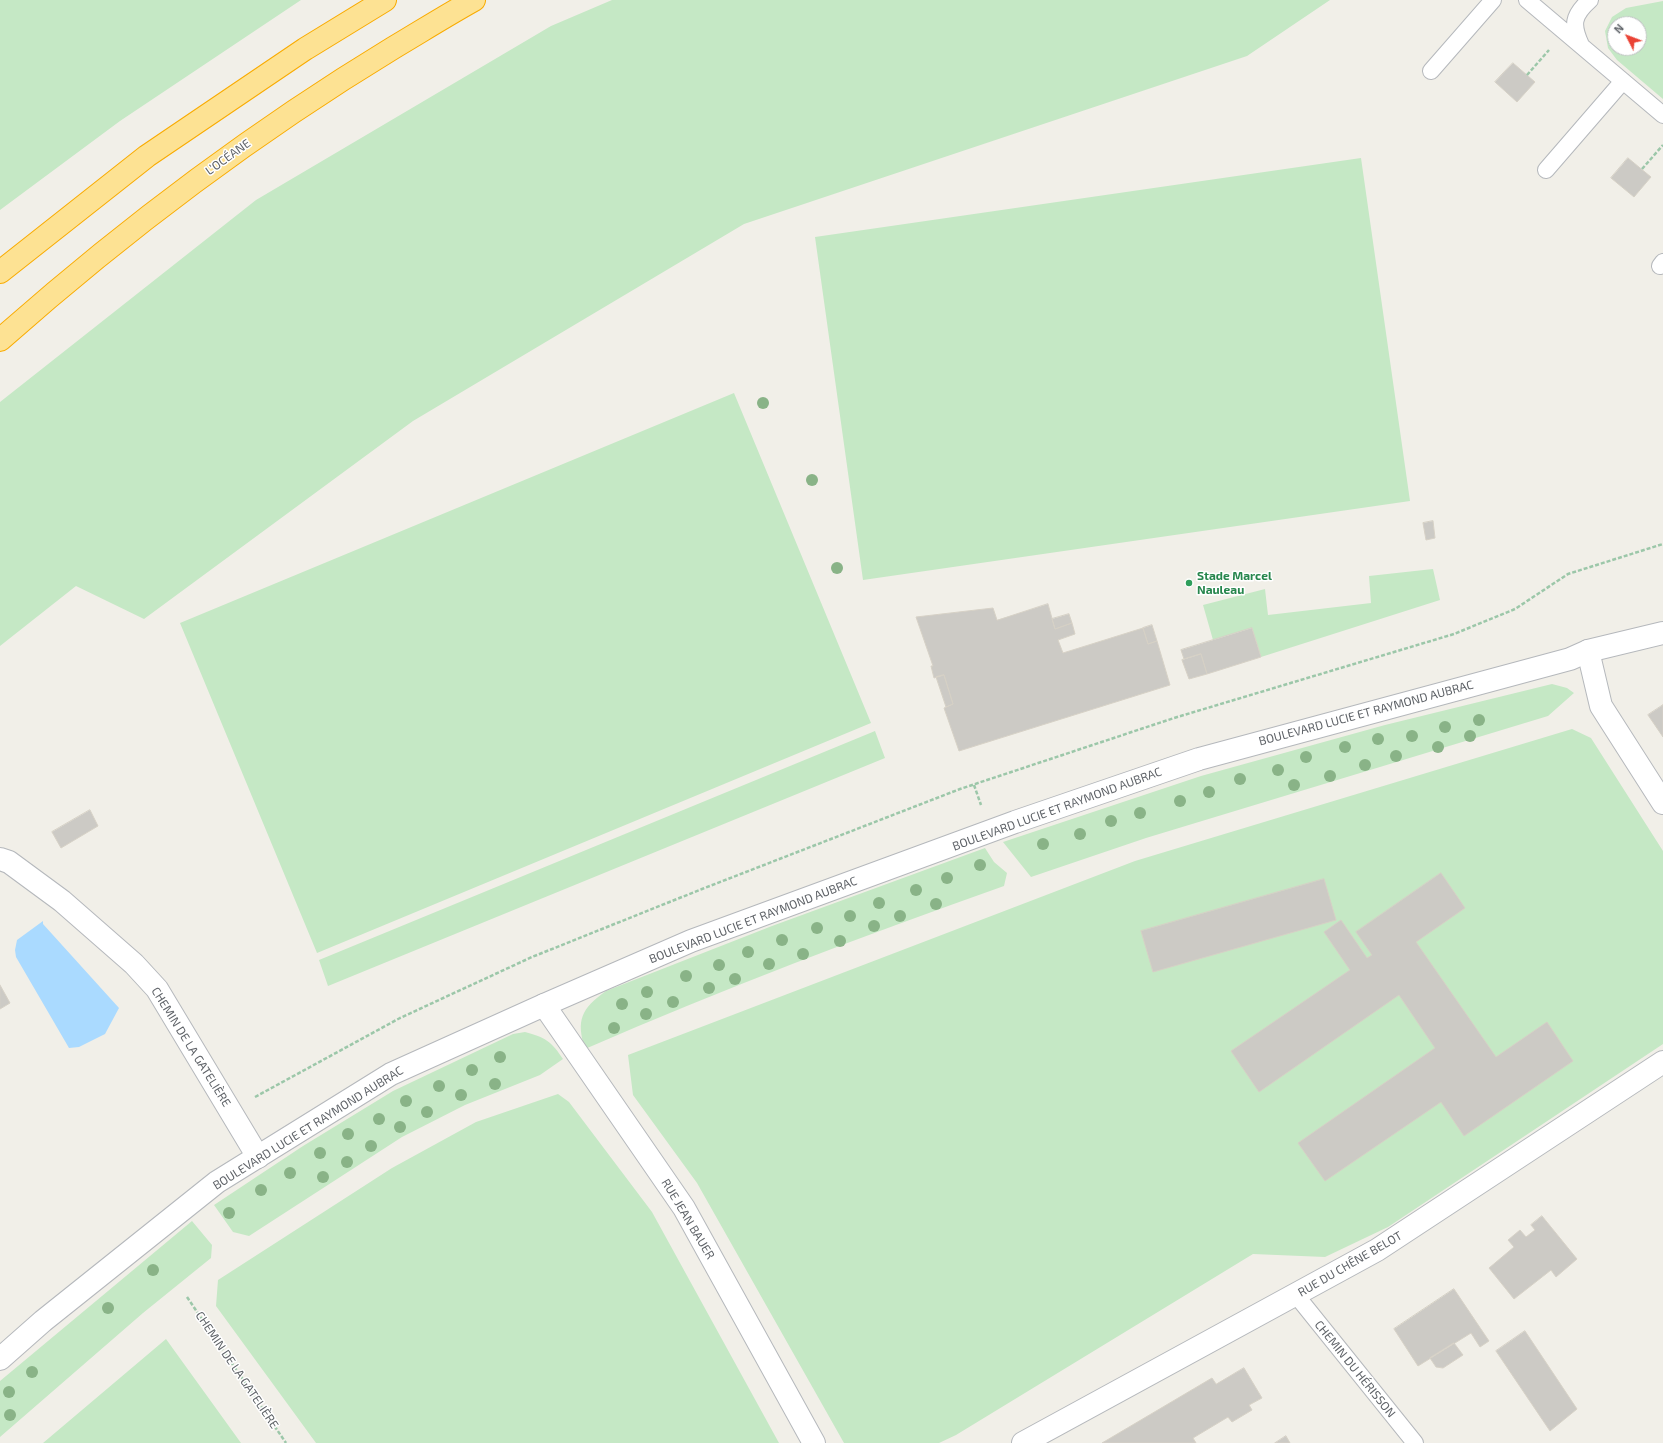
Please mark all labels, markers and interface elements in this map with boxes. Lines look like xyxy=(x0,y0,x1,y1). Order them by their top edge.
north arrow xyxy=(1607,16,1647,56)
text: N xyxy=(1611,21,1626,36)
street label: L’OCÉANE xyxy=(203,136,253,178)
place label: Stade Marcel Nauleau xyxy=(1197,569,1272,597)
marker: Stade Marcel Nauleau xyxy=(1184,578,1194,588)
street label: BOULEVARD LUCIE ET RAYMOND AUBRAC xyxy=(1257,677,1475,749)
street label: BOULEVARD LUCIE ET RAYMOND AUBRAC xyxy=(950,764,1164,854)
street label: BOULEVARD LUCIE ET RAYMOND AUBRAC xyxy=(647,874,859,966)
street label: CHEMIN DE LA GATELIÈRE xyxy=(148,985,234,1109)
street label: BOULEVARD LUCIE ET RAYMOND AUBRAC xyxy=(210,1063,406,1193)
street label: RUE JEAN BAUER xyxy=(658,1176,718,1262)
street label: RUE DU CHÊNE BELOT xyxy=(1295,1228,1405,1300)
street label: CHEMIN DE LA GATELIÈRE xyxy=(192,1309,282,1431)
street label: CHEMIN DU HÉRISSON xyxy=(1312,1318,1398,1420)

